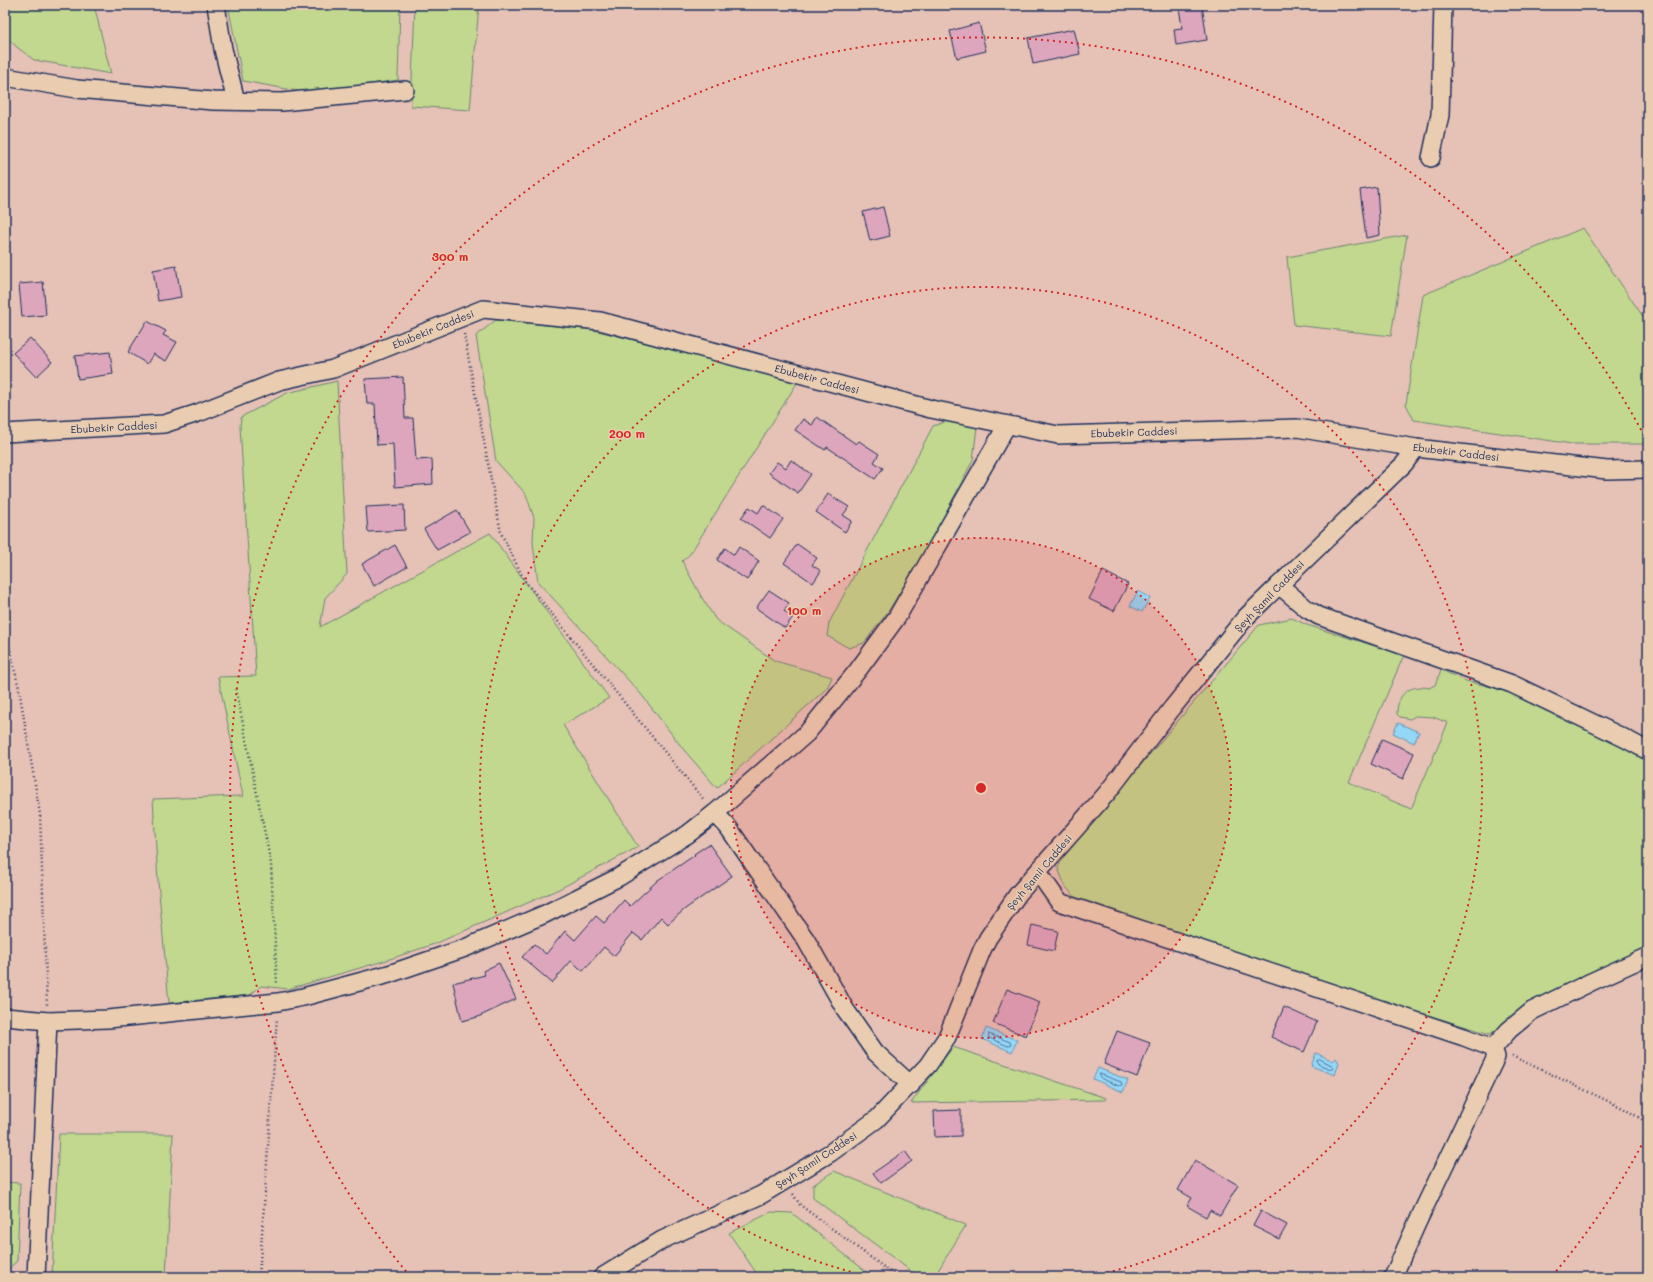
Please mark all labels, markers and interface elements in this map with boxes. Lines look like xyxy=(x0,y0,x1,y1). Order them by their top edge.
text: 300 m xyxy=(432,248,468,264)
street label: Ebubekir Caddesi xyxy=(390,306,476,352)
street label: Ebubekir Caddesi xyxy=(773,361,861,397)
street label: Ebubekir Caddesi xyxy=(70,418,158,436)
street label: Ebubekir Caddesi xyxy=(1090,423,1178,441)
text: 200 m xyxy=(609,425,645,441)
street label: Ebubekir Caddesi xyxy=(1412,440,1500,464)
street label: Şeyh Şamil Caddesi xyxy=(1231,557,1307,635)
text: 100 m xyxy=(787,602,821,618)
centre of rings xyxy=(974,781,988,795)
street label: Şeyh Şamil Caddesi xyxy=(1003,831,1075,913)
street label: Şeyh Şamil Caddesi xyxy=(773,1128,859,1192)

